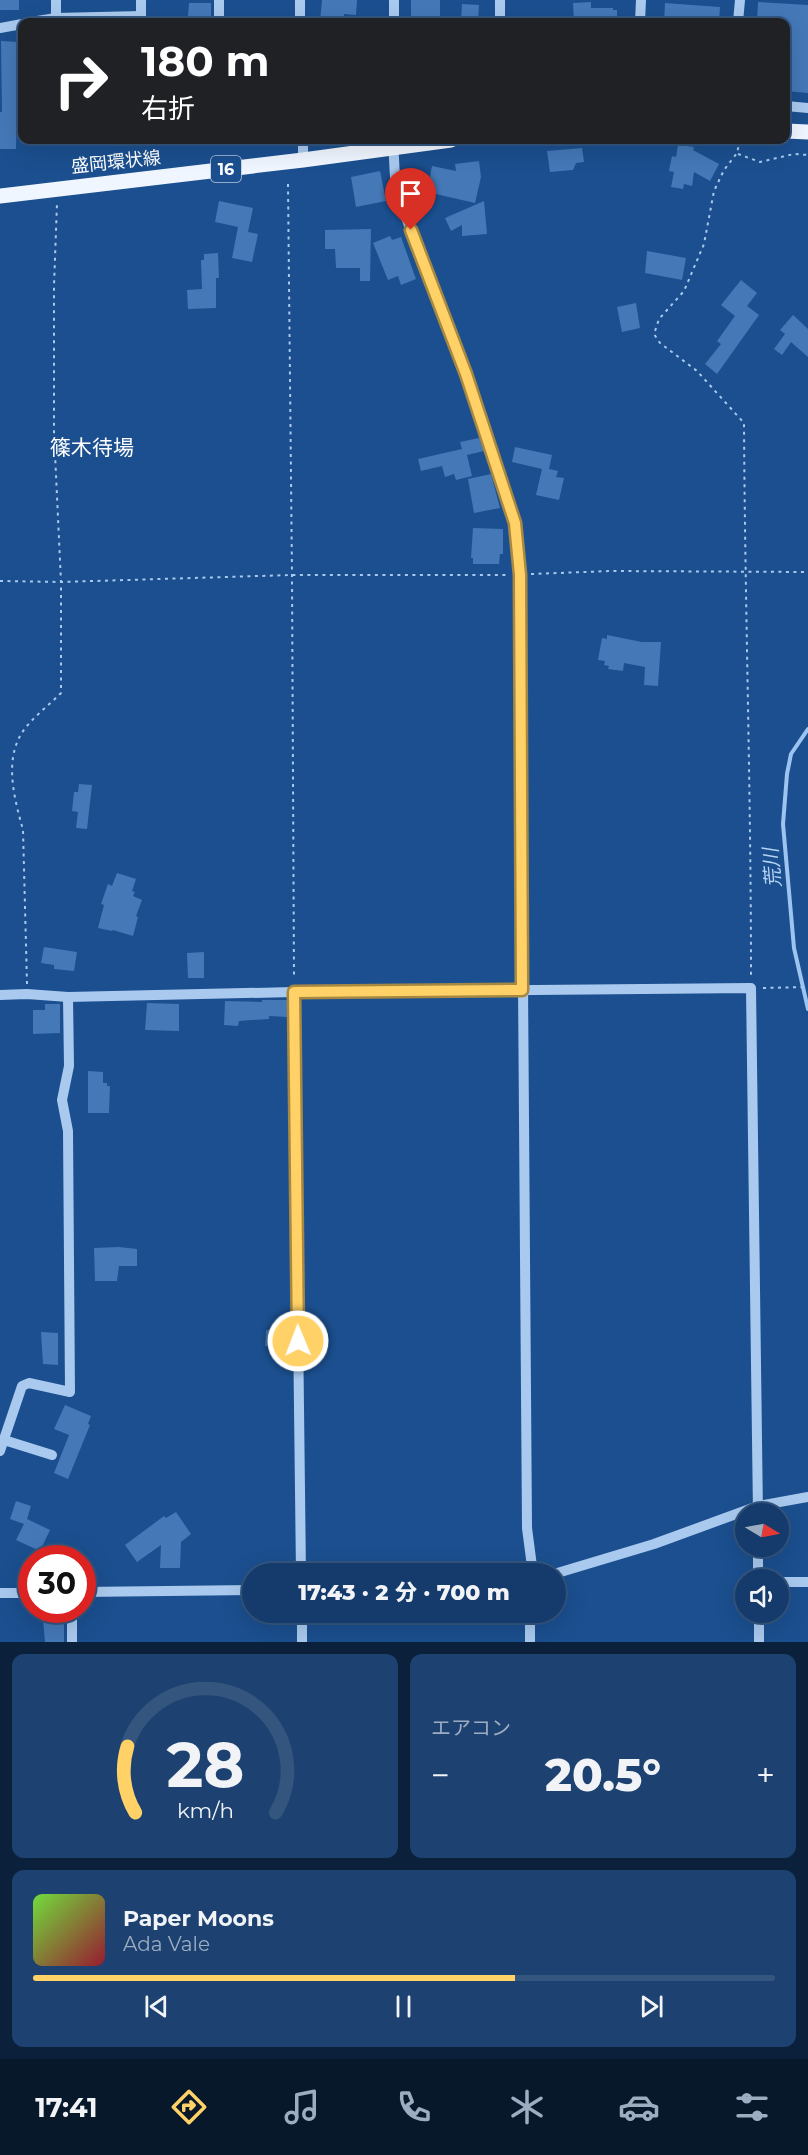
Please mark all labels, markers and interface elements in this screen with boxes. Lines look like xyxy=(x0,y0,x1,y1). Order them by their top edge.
text: 180 m xyxy=(141,35,270,87)
icon: right xyxy=(42,42,120,120)
text: 右折 xyxy=(141,92,195,125)
street label: 盛岡環状線 xyxy=(70,146,162,178)
road number: 16 xyxy=(211,156,241,182)
pin xyxy=(385,168,436,230)
icon: arrive xyxy=(394,177,427,210)
district label: 篠木待場 xyxy=(50,435,134,460)
water label: 荒川 xyxy=(758,845,786,889)
position arrow xyxy=(266,1309,330,1373)
north arrow xyxy=(735,1503,789,1557)
map controls xyxy=(735,1503,789,1623)
speed limit sign: 30 xyxy=(18,1545,96,1623)
button: sound xyxy=(735,1569,789,1623)
text: 17:43 · 2 分 · 700 m xyxy=(298,1579,510,1606)
text: エアコン xyxy=(431,1716,511,1740)
text: 28 xyxy=(166,1727,244,1803)
text: 20.5° xyxy=(545,1747,661,1802)
text: − xyxy=(431,1755,450,1795)
text: + xyxy=(756,1755,775,1795)
text: km/h xyxy=(176,1797,234,1823)
text: Paper Moons xyxy=(123,1905,274,1932)
text: Ada Vale xyxy=(123,1932,210,1956)
icon: previous xyxy=(140,1990,173,2023)
icon: pause xyxy=(387,1990,420,2023)
icon: next xyxy=(635,1990,668,2023)
icon: directions xyxy=(168,2086,210,2128)
icon: music xyxy=(281,2086,323,2128)
icon: phone xyxy=(393,2086,435,2128)
icon: climate xyxy=(506,2086,548,2128)
icon: car xyxy=(618,2086,660,2128)
icon: filters xyxy=(731,2086,773,2128)
text: 17:41 xyxy=(35,2091,98,2124)

